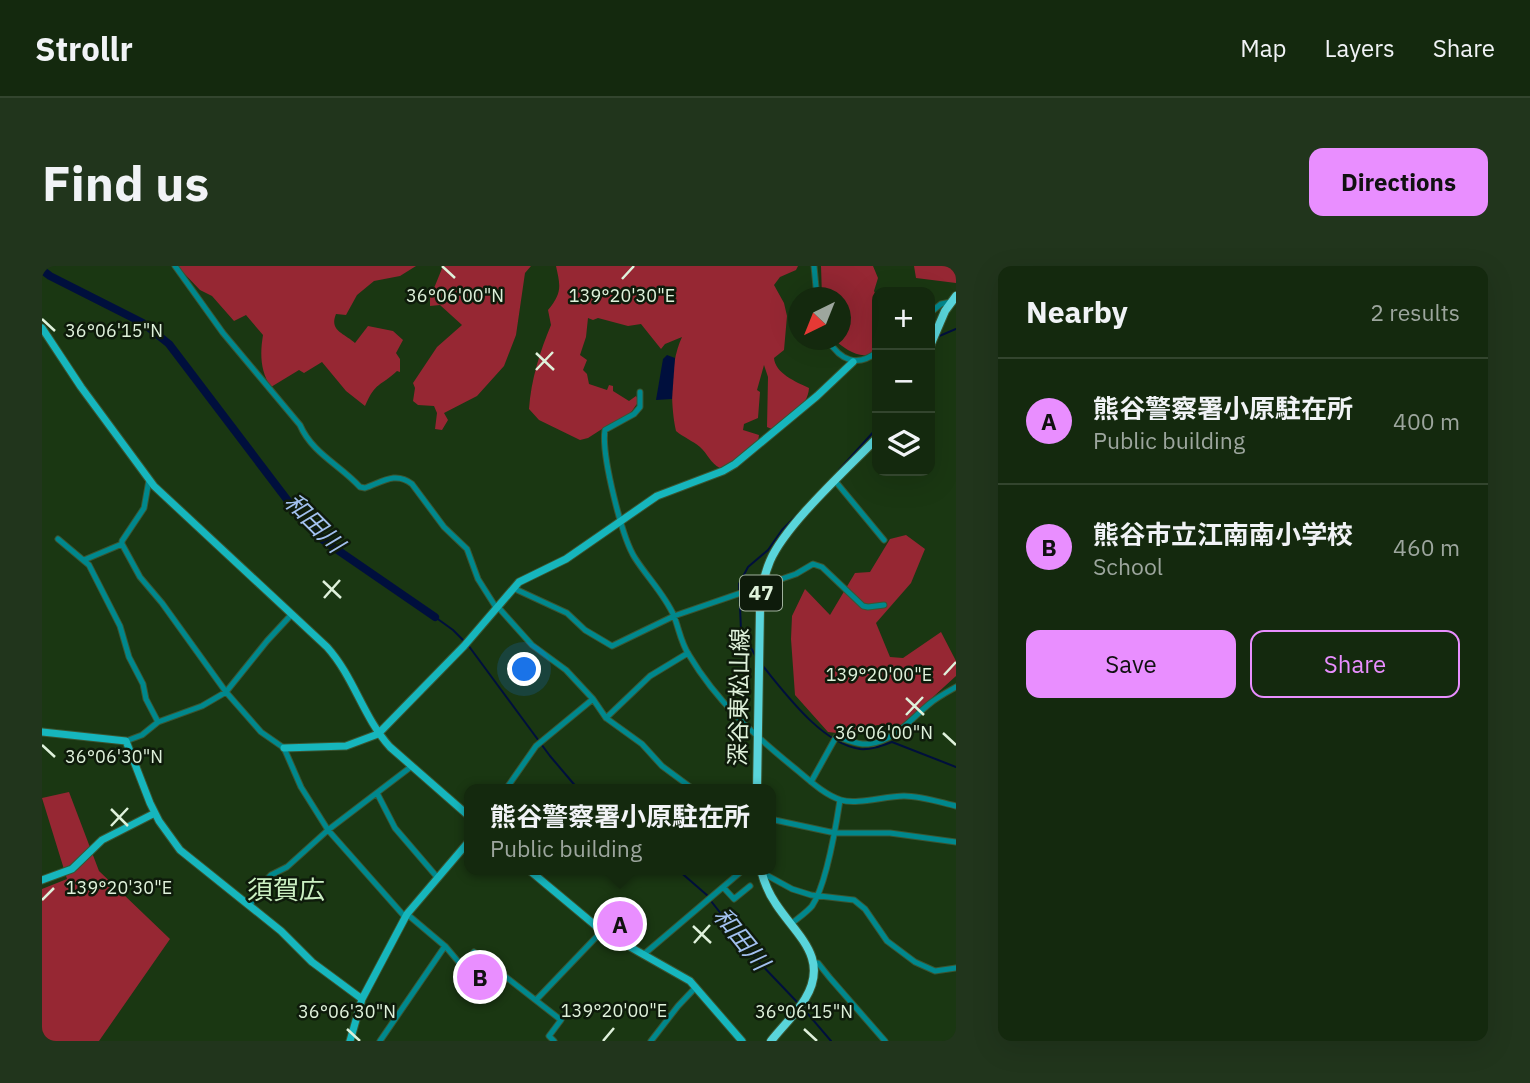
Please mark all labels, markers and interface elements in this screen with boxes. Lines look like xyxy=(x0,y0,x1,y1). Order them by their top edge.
text: Strollr xyxy=(35,27,133,70)
text: Map xyxy=(1240,32,1287,64)
text: Layers xyxy=(1325,32,1395,64)
text: Share xyxy=(1433,32,1495,64)
button: Directions xyxy=(1309,148,1488,216)
text: Find us xyxy=(42,151,209,214)
text: 36°06'00"N xyxy=(406,284,504,307)
text: 139°20'30"E xyxy=(569,284,675,307)
north arrow xyxy=(788,287,851,350)
map controls xyxy=(872,287,935,476)
button: + xyxy=(872,287,935,350)
text: Nearby xyxy=(1026,292,1128,331)
text: 2 results xyxy=(1370,297,1460,327)
text: 36°06'15"N xyxy=(65,319,163,342)
button: − xyxy=(872,350,935,413)
text: 熊谷警察署小原駐在所 xyxy=(1093,391,1353,425)
text: A xyxy=(1041,406,1057,436)
text: 400 m xyxy=(1393,406,1460,436)
button: layers xyxy=(872,413,935,476)
text: Public building xyxy=(1093,425,1245,455)
water label: 和田川 xyxy=(278,486,354,561)
text: 熊谷市立江南南小学校 xyxy=(1093,517,1353,551)
text: B xyxy=(1041,532,1057,562)
text: 460 m xyxy=(1393,532,1460,562)
text: School xyxy=(1093,551,1163,581)
road number: 47 xyxy=(740,576,782,610)
street label: 深谷東松山線 xyxy=(722,628,754,766)
button: Save xyxy=(1026,630,1236,698)
button: Share xyxy=(1250,630,1460,698)
your location xyxy=(507,652,541,686)
text: 139°20'00"E xyxy=(826,663,932,686)
text: 36°06'00"N xyxy=(835,721,933,744)
text: 36°06'30"N xyxy=(65,745,163,768)
popup xyxy=(464,784,776,875)
text: 熊谷警察署小原駐在所 xyxy=(490,799,750,833)
text: Public building xyxy=(490,833,642,863)
district label: 須賀広 xyxy=(247,872,325,906)
text: 139°20'30"E xyxy=(66,876,172,899)
pin: A xyxy=(597,898,643,950)
water label: 和田川 xyxy=(707,900,779,979)
pin: B xyxy=(457,951,503,1003)
text: 139°20'00"E xyxy=(561,999,667,1022)
text: 36°06'30"N xyxy=(298,1000,396,1023)
text: 36°06'15"N xyxy=(755,1000,853,1023)

